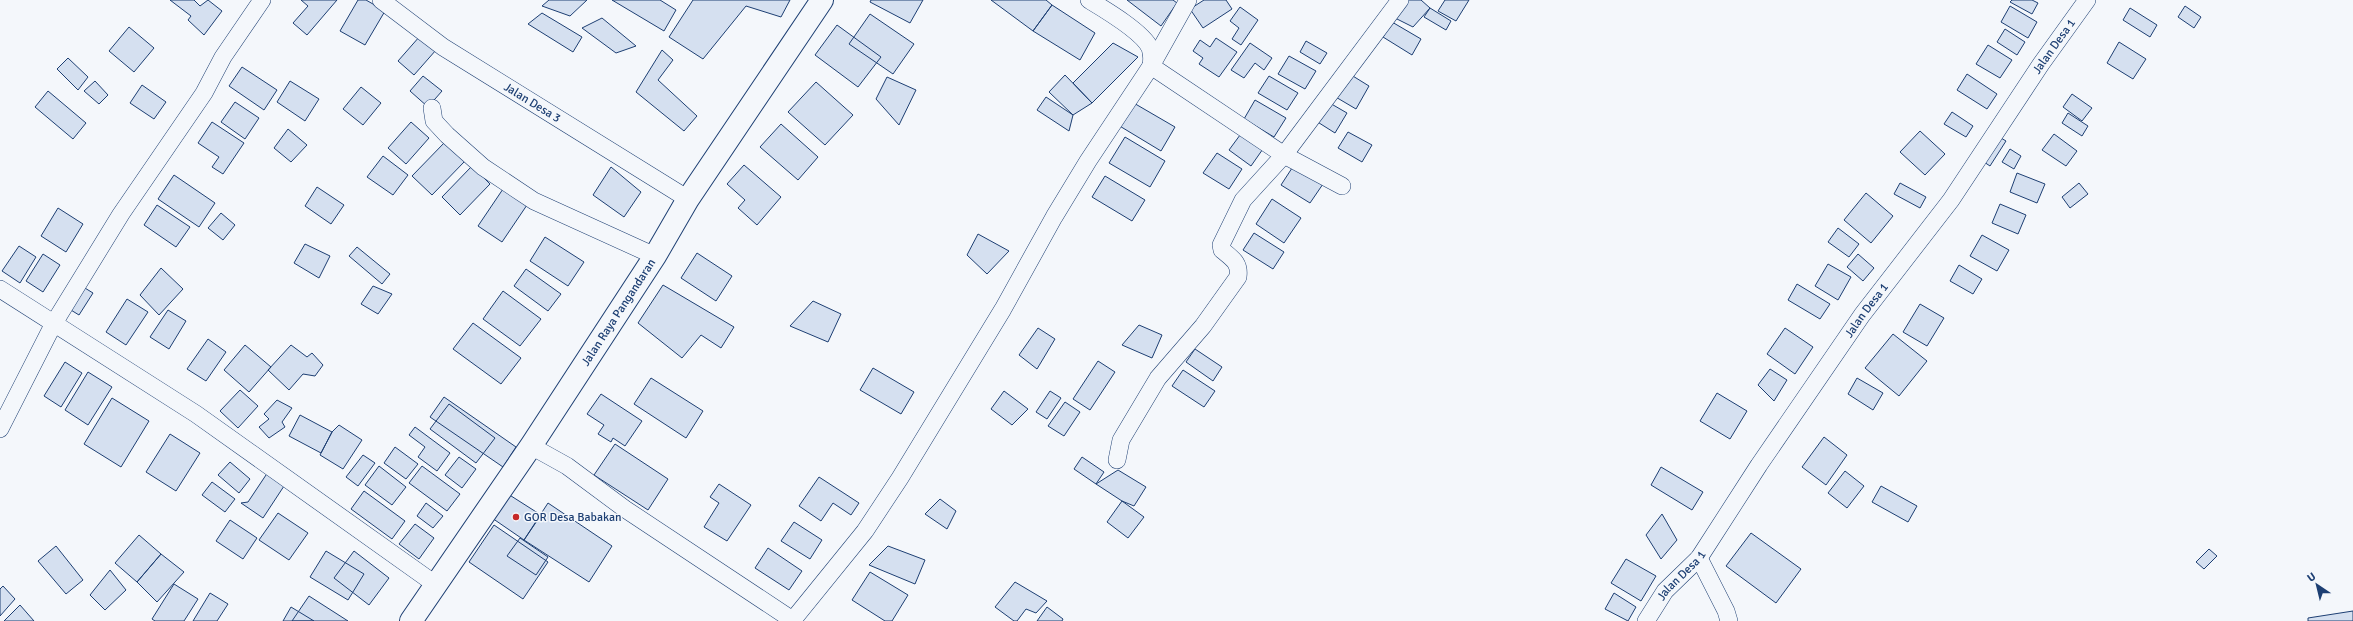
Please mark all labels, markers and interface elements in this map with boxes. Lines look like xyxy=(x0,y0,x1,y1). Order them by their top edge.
street label: Jalan Desa 1 xyxy=(2030,16,2079,77)
street label: Jalan Desa 3 xyxy=(501,80,563,126)
street label: Jalan Raya Pangandaran xyxy=(578,256,659,369)
street label: Jalan Desa 1 xyxy=(1842,280,1892,341)
place label: GOR Desa Babakan xyxy=(524,510,622,525)
marker: GOR Desa Babakan xyxy=(511,512,521,522)
street label: Jalan Desa 1 xyxy=(1654,548,1710,603)
north arrow xyxy=(2297,565,2337,605)
text: U xyxy=(2305,570,2318,585)

